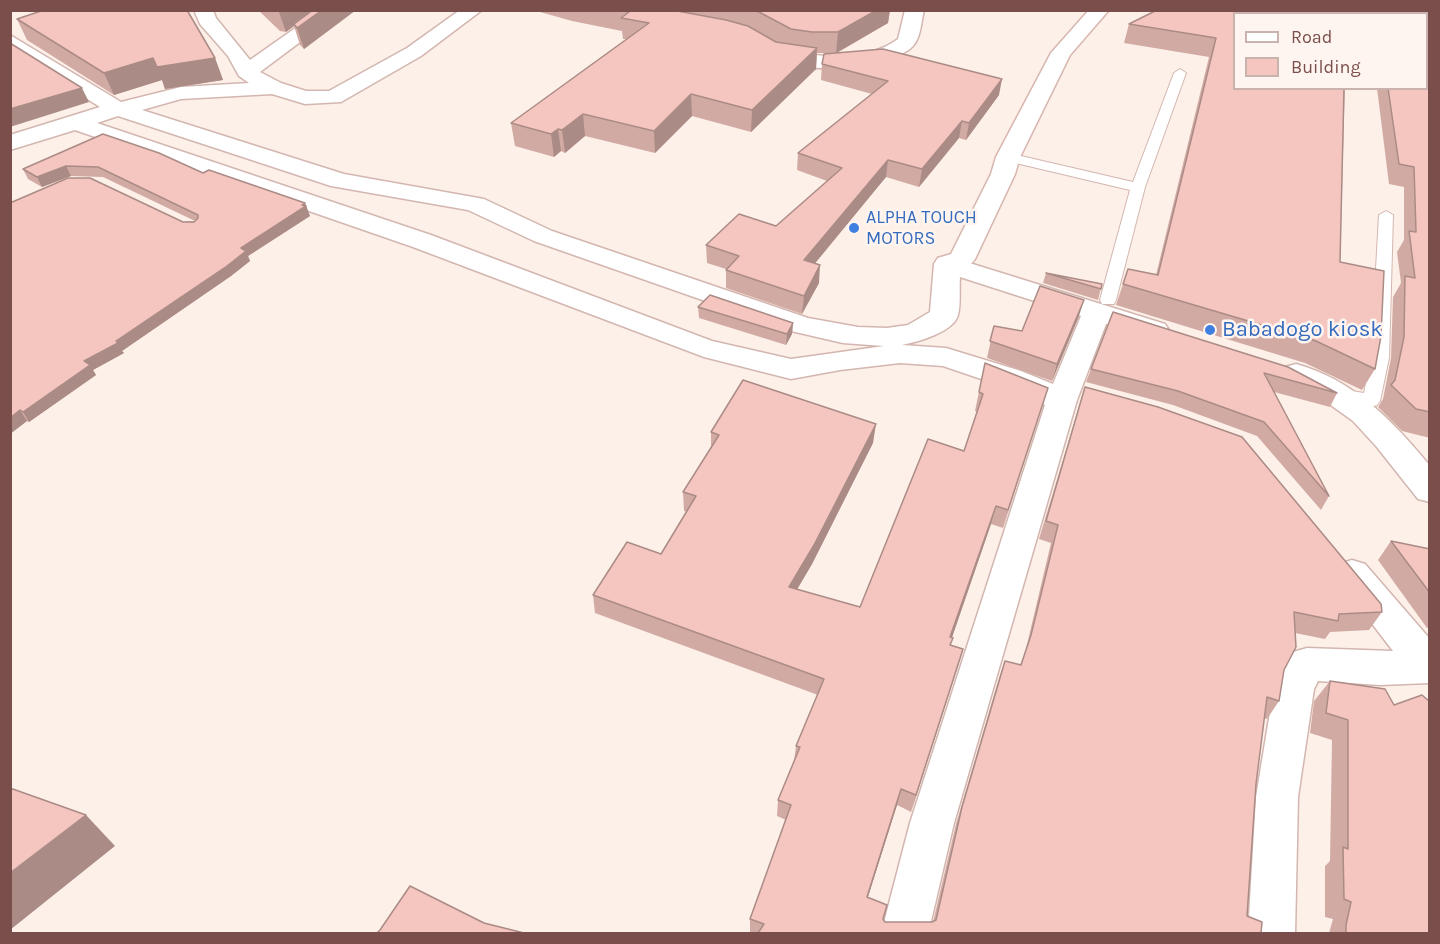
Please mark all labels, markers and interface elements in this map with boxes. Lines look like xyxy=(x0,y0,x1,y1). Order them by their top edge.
legend xyxy=(1233,12,1428,90)
text: Road xyxy=(1291,26,1332,48)
text: Building xyxy=(1291,56,1361,78)
place label: ALPHA TOUCH MOTORS xyxy=(866,207,977,250)
marker: ALPHA TOUCH MOTORS xyxy=(847,221,861,235)
place label: Babadogo kiosk xyxy=(1222,317,1383,343)
marker: Babadogo kiosk xyxy=(1203,323,1217,337)

